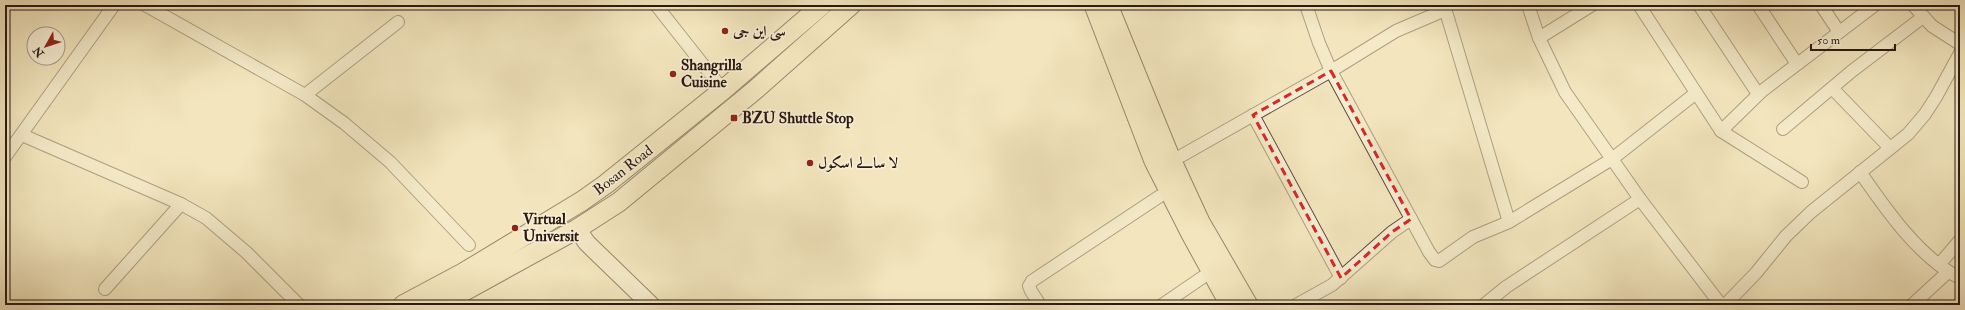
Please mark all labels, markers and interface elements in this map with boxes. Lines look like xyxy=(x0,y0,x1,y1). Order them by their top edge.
place label: سی این جی xyxy=(732,22,786,42)
north arrow xyxy=(26,26,66,66)
marker: سی این جی xyxy=(720,26,730,36)
scale bar xyxy=(1811,26,1895,52)
text: 50 m xyxy=(1817,33,1841,48)
text: N xyxy=(30,43,47,61)
place label: Shangrilla Cuisine xyxy=(681,56,743,92)
marker: Shangrilla Cuisine xyxy=(668,69,678,79)
place label: BZU Shuttle Stop xyxy=(742,109,854,129)
marker: BZU Shuttle Stop xyxy=(729,113,739,123)
street label: Bosan Road xyxy=(590,141,657,200)
place label: لا سالے اسکول xyxy=(818,154,899,173)
marker: لا سالے اسکول xyxy=(805,158,815,168)
place label: Virtual Universit xyxy=(522,210,579,246)
marker: Virtual Universit xyxy=(510,223,520,233)

